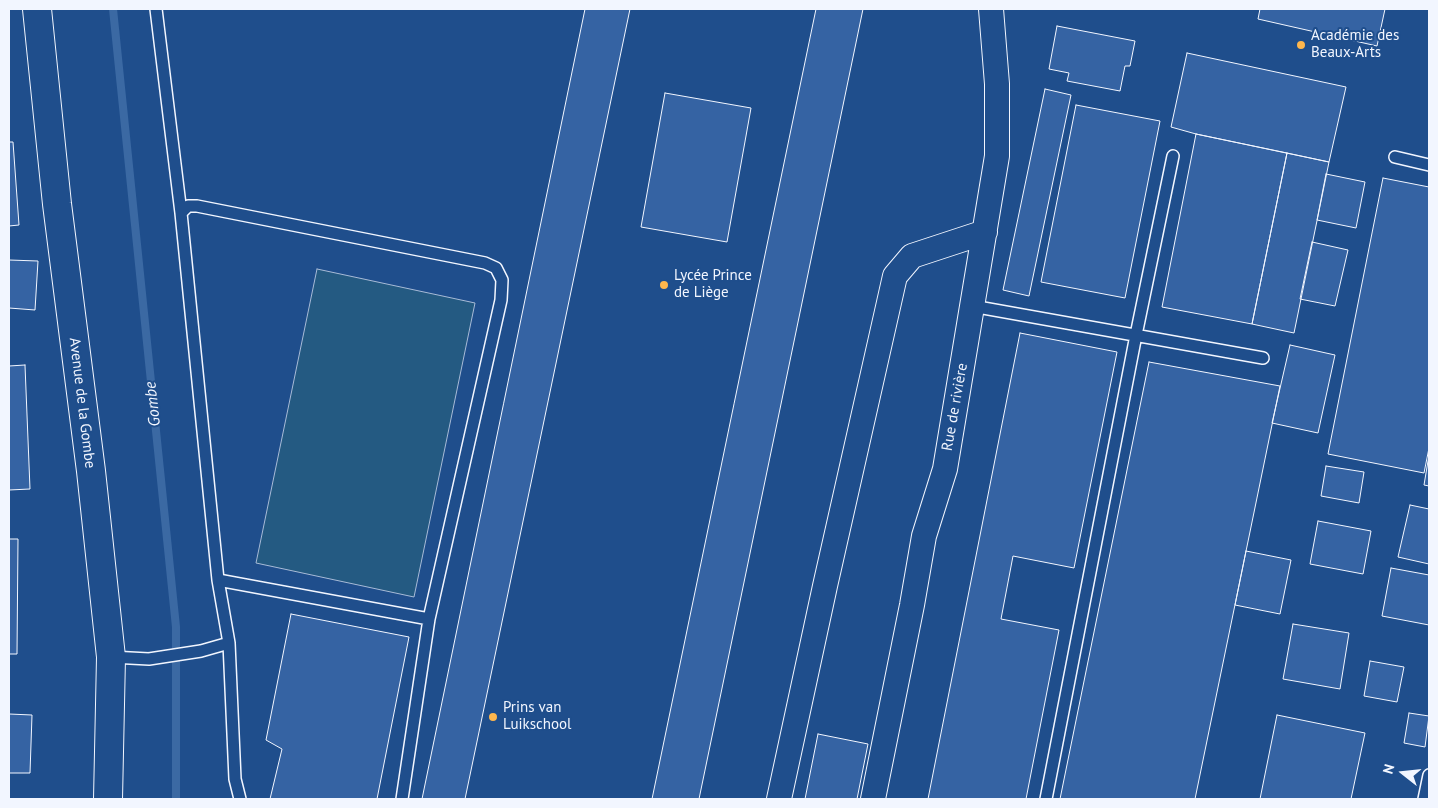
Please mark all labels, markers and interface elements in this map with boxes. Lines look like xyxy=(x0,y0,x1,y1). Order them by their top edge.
place label: Académie des Beaux-Arts xyxy=(1311,27,1399,62)
marker: Académie des Beaux-Arts xyxy=(1295,39,1307,51)
place label: Lycée Prince de Liège xyxy=(674,267,752,302)
marker: Lycée Prince de Liège xyxy=(658,279,670,291)
street label: Avenue de la Gombe xyxy=(65,337,99,469)
street label: Rue de rivière xyxy=(938,362,972,452)
water label: Gombe xyxy=(141,380,165,428)
place label: Prins van Luikschool xyxy=(503,699,571,734)
marker: Prins van Luikschool xyxy=(487,711,499,723)
north arrow xyxy=(1378,748,1428,798)
text: N xyxy=(1379,762,1398,776)

